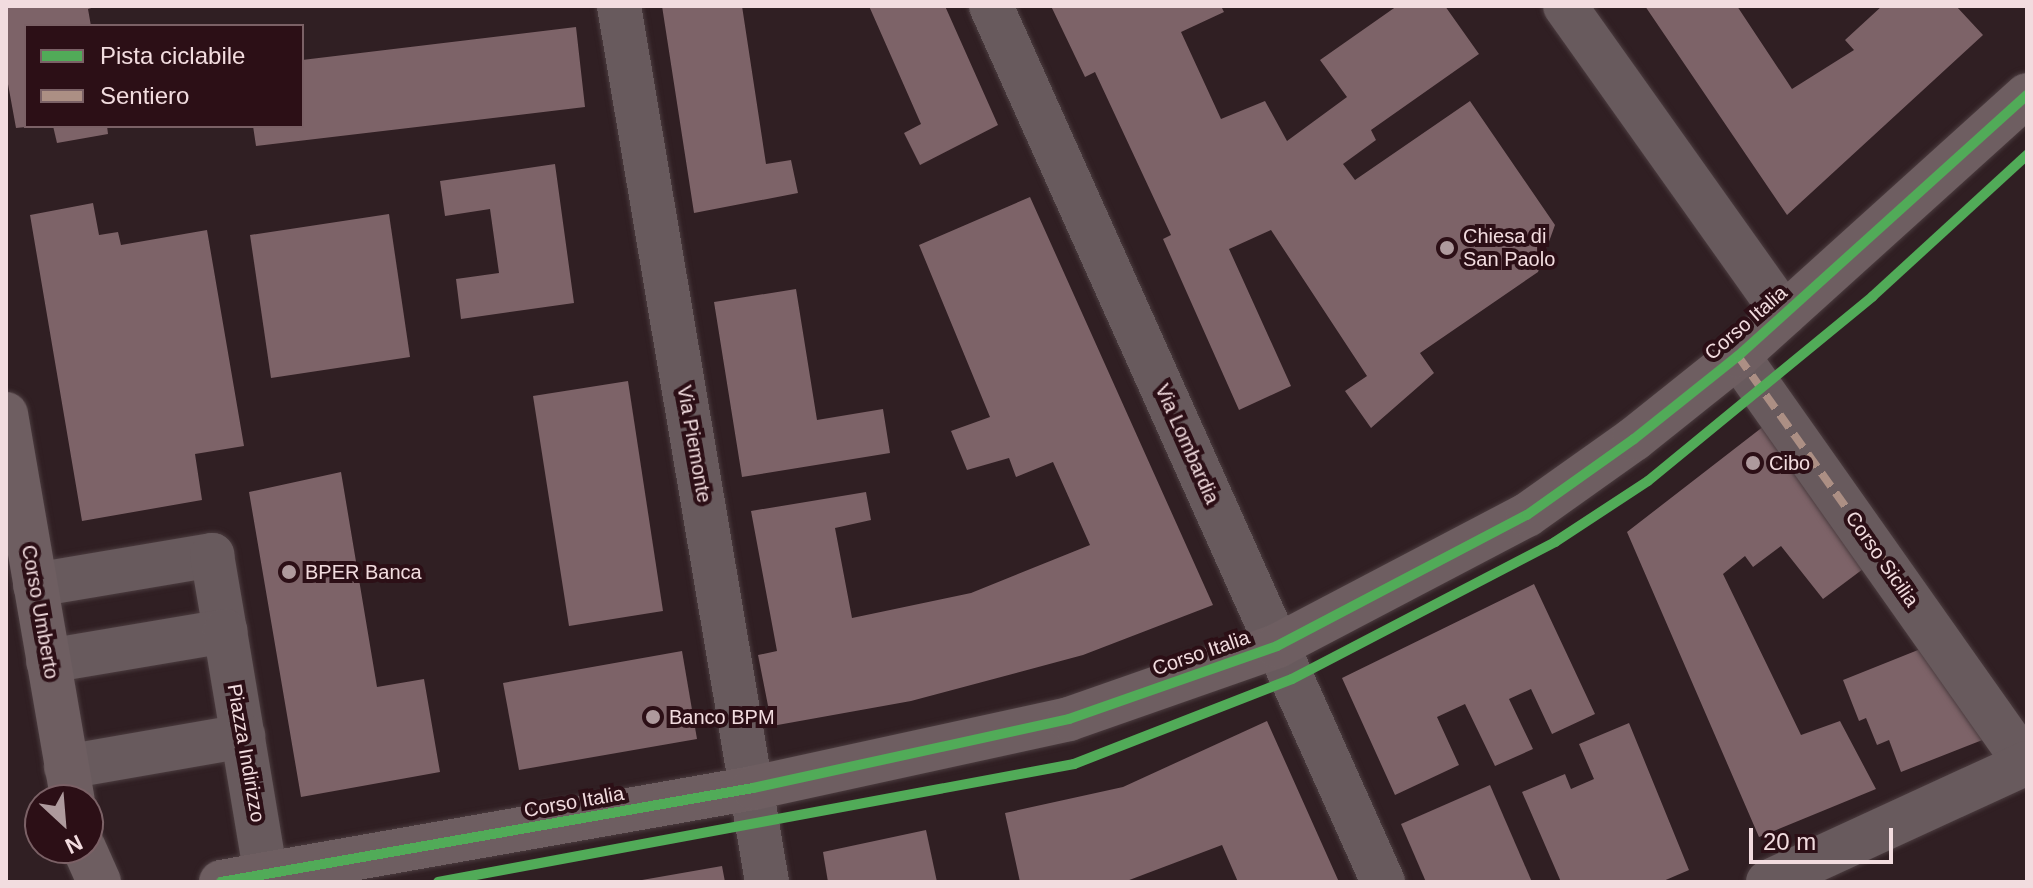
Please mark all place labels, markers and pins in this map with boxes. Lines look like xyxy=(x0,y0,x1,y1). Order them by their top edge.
place label: Chiesa di San Paolo xyxy=(1463,224,1555,271)
marker: Chiesa di San Paolo xyxy=(1438,239,1456,257)
place label: Cibo xyxy=(1769,451,1810,475)
marker: Cibo xyxy=(1744,454,1762,472)
place label: BPER Banca xyxy=(305,560,422,584)
marker: BPER Banca xyxy=(280,563,298,581)
place label: Banco BPM xyxy=(669,705,775,729)
marker: Banco BPM xyxy=(644,708,662,726)

